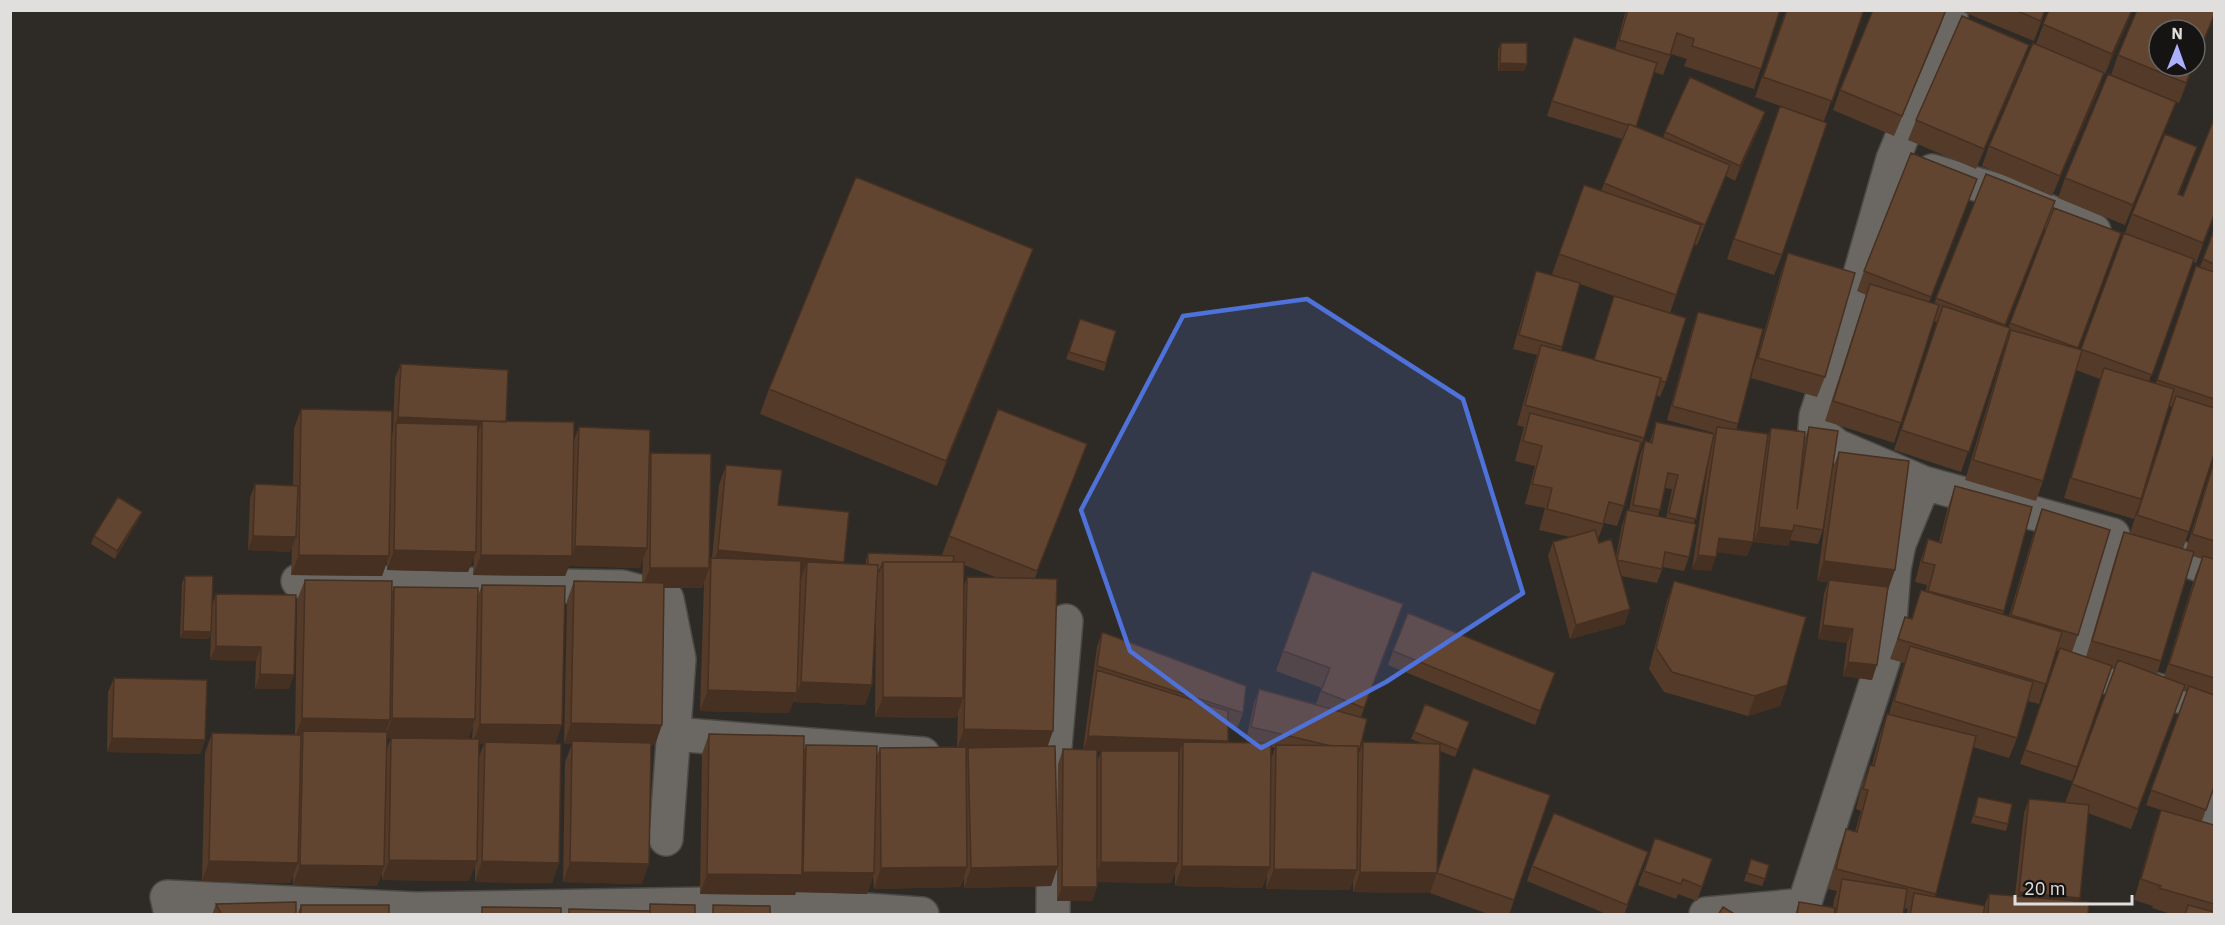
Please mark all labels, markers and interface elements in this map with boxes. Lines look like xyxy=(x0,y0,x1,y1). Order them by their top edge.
north arrow xyxy=(2147,18,2207,78)
text: N xyxy=(2171,23,2183,43)
scale bar xyxy=(2015,868,2132,906)
text: 20 m xyxy=(2024,877,2066,900)

